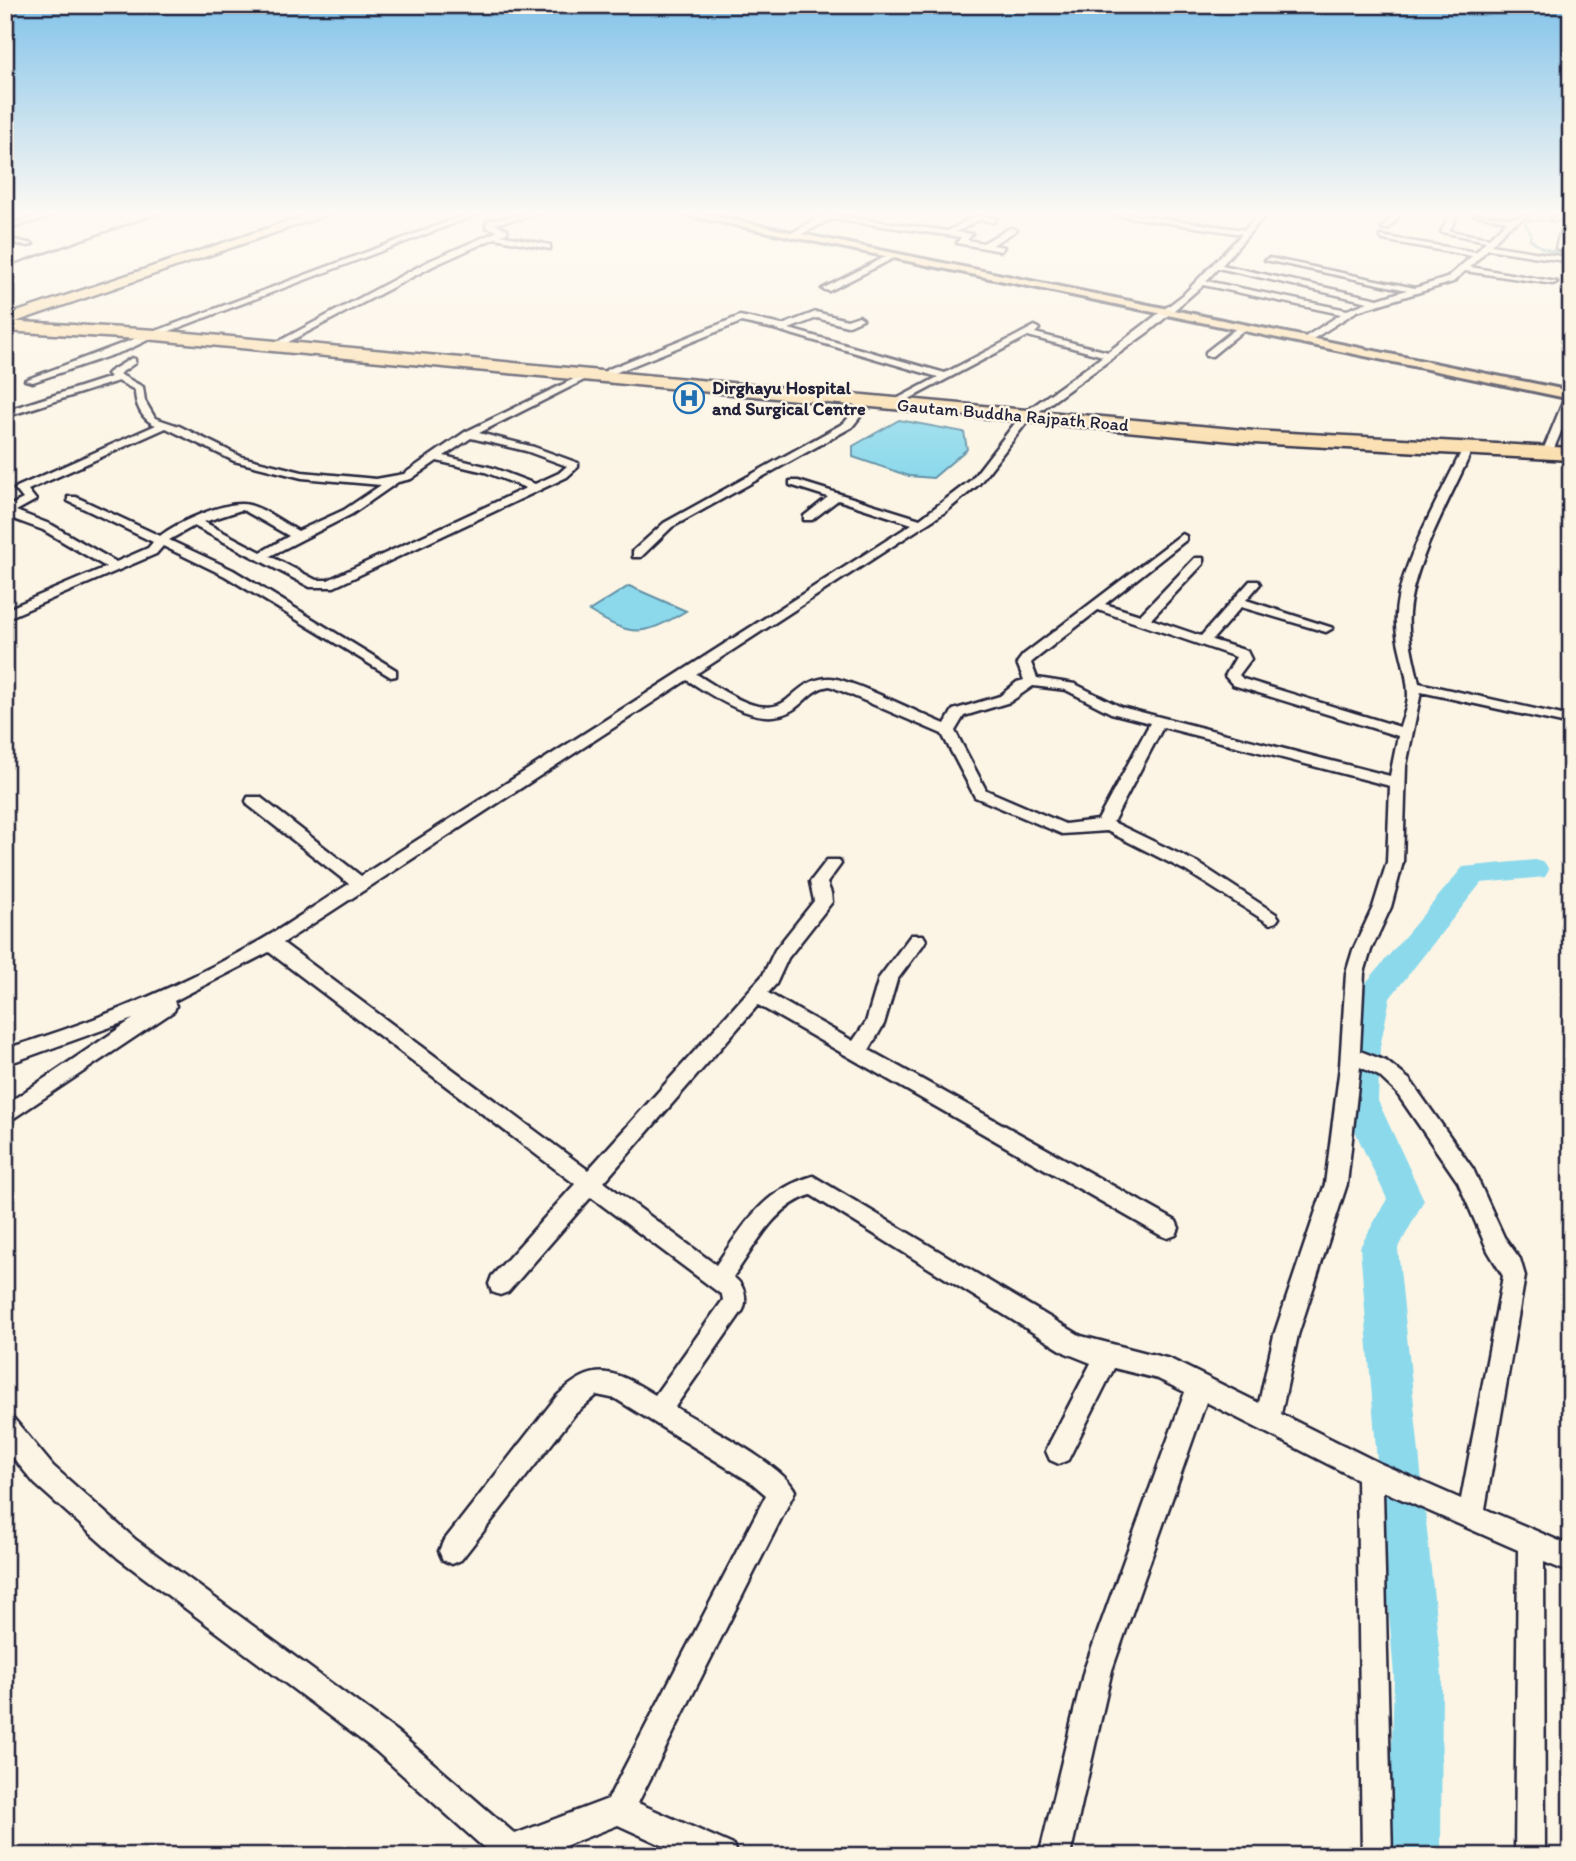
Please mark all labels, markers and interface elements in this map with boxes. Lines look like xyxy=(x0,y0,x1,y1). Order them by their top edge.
place label: Dirghayu Hospital and Surgical Centre xyxy=(712,377,866,420)
hospital icon: Dirghayu Hospital and Surgical Centre xyxy=(672,381,706,415)
street label: Gautam Buddha Rajpath Road xyxy=(896,394,1130,436)

